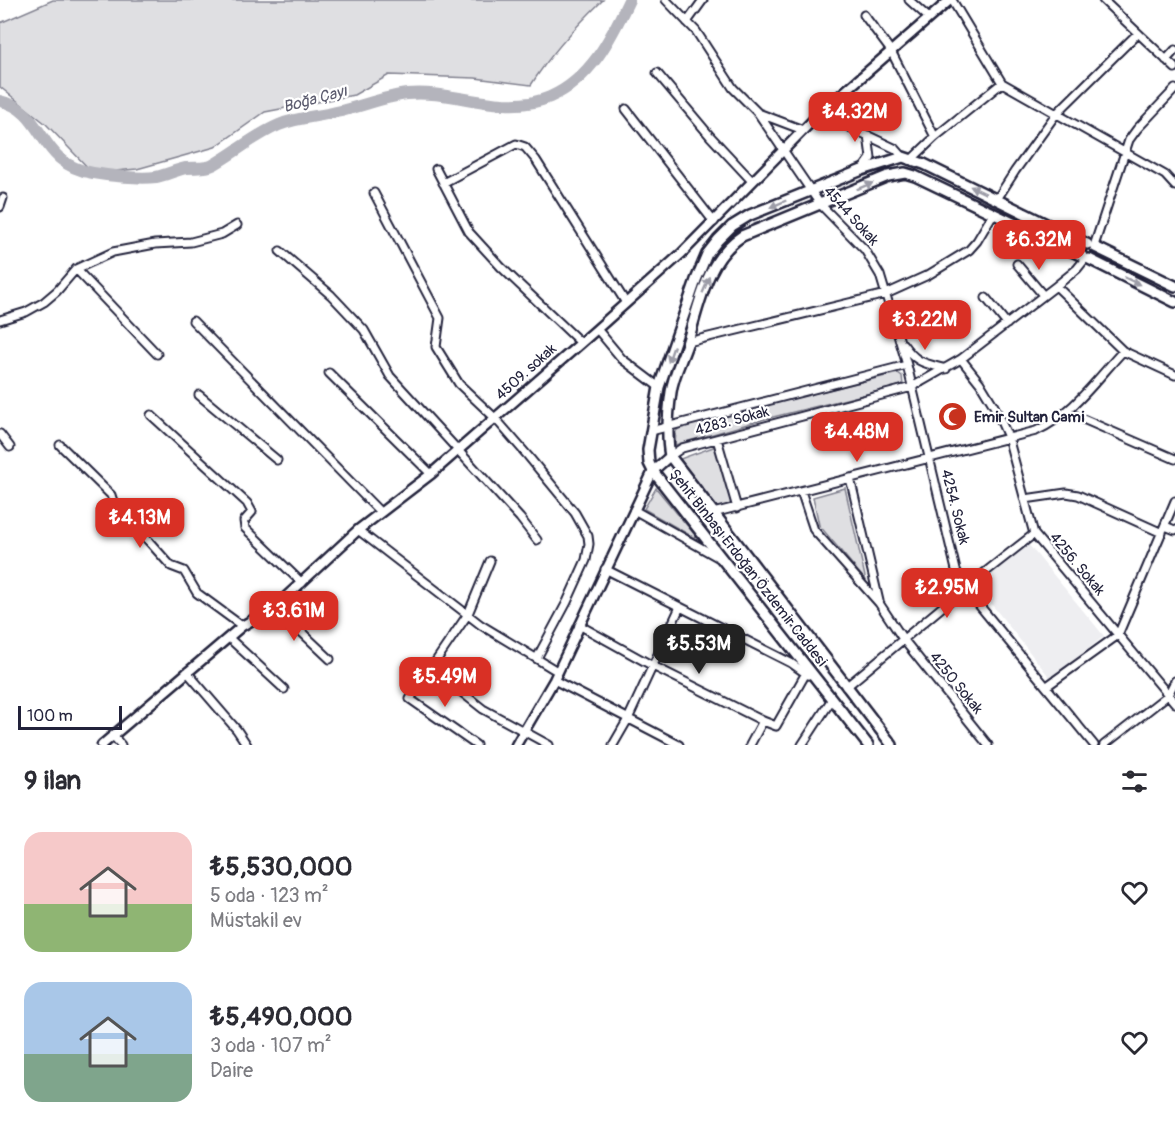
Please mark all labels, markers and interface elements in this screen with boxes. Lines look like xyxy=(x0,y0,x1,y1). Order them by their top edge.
water label: Boğa Çayı xyxy=(281,80,351,117)
pin: ₺4.32M xyxy=(806,92,904,143)
text: ₺4.32M xyxy=(823,99,887,124)
one-way arrow xyxy=(856,181,874,190)
street label: 4544 Sokak xyxy=(819,182,883,250)
one-way arrow xyxy=(970,185,987,195)
one-way arrow xyxy=(768,199,786,209)
pin: ₺6.32M xyxy=(990,220,1088,271)
text: ₺6.32M xyxy=(1007,227,1071,252)
one-way arrow xyxy=(1123,275,1141,285)
one-way arrow xyxy=(702,276,711,294)
pin: ₺3.22M xyxy=(876,300,974,351)
text: ₺3.22M xyxy=(893,307,957,332)
street label: 4509. sokak xyxy=(492,339,561,404)
one-way arrow xyxy=(665,345,675,363)
mosque icon: Emir Sultan Cami xyxy=(937,401,969,433)
street label: 4283. Sokak xyxy=(693,402,772,440)
place label: Emir Sultan Cami xyxy=(974,408,1085,427)
pin: ₺4.48M xyxy=(808,412,906,463)
text: ₺4.48M xyxy=(825,419,889,444)
street label: Şehit Binbaşı Erdoğan Özdemir Caddesi xyxy=(665,465,831,671)
street label: 4254. Sokak xyxy=(936,467,974,547)
pin: ₺4.13M xyxy=(91,498,189,549)
text: ₺4.13M xyxy=(109,505,171,530)
street label: 4256. Sokak xyxy=(1045,528,1109,600)
pin: ₺2.95M xyxy=(898,568,996,619)
text: ₺2.95M xyxy=(915,575,979,600)
pin: ₺3.61M xyxy=(245,591,343,642)
text: ₺3.61M xyxy=(263,598,325,623)
pin: ₺5.53M xyxy=(650,624,748,675)
text: ₺5.53M xyxy=(667,631,731,656)
street label: 4250 Sokak xyxy=(925,648,987,719)
pin: ₺5.49M xyxy=(396,657,494,708)
text: ₺5.49M xyxy=(413,664,477,689)
scale bar xyxy=(18,703,122,730)
text: 100 m xyxy=(27,706,73,726)
text: 9 ilan xyxy=(24,765,81,797)
icon: filters xyxy=(1118,765,1151,798)
text: ₺5,530,000 xyxy=(210,851,353,883)
icon: home xyxy=(72,856,144,928)
icon: heart xyxy=(1118,876,1151,909)
text: 5 oda · 123 m² xyxy=(210,883,329,908)
text: Müstakil ev xyxy=(210,908,302,933)
text: ₺5,490,000 xyxy=(210,1001,352,1033)
icon: home xyxy=(72,1006,144,1078)
icon: heart xyxy=(1118,1026,1151,1059)
text: 3 oda · 107 m² xyxy=(210,1033,332,1058)
text: Daire xyxy=(210,1058,253,1083)

